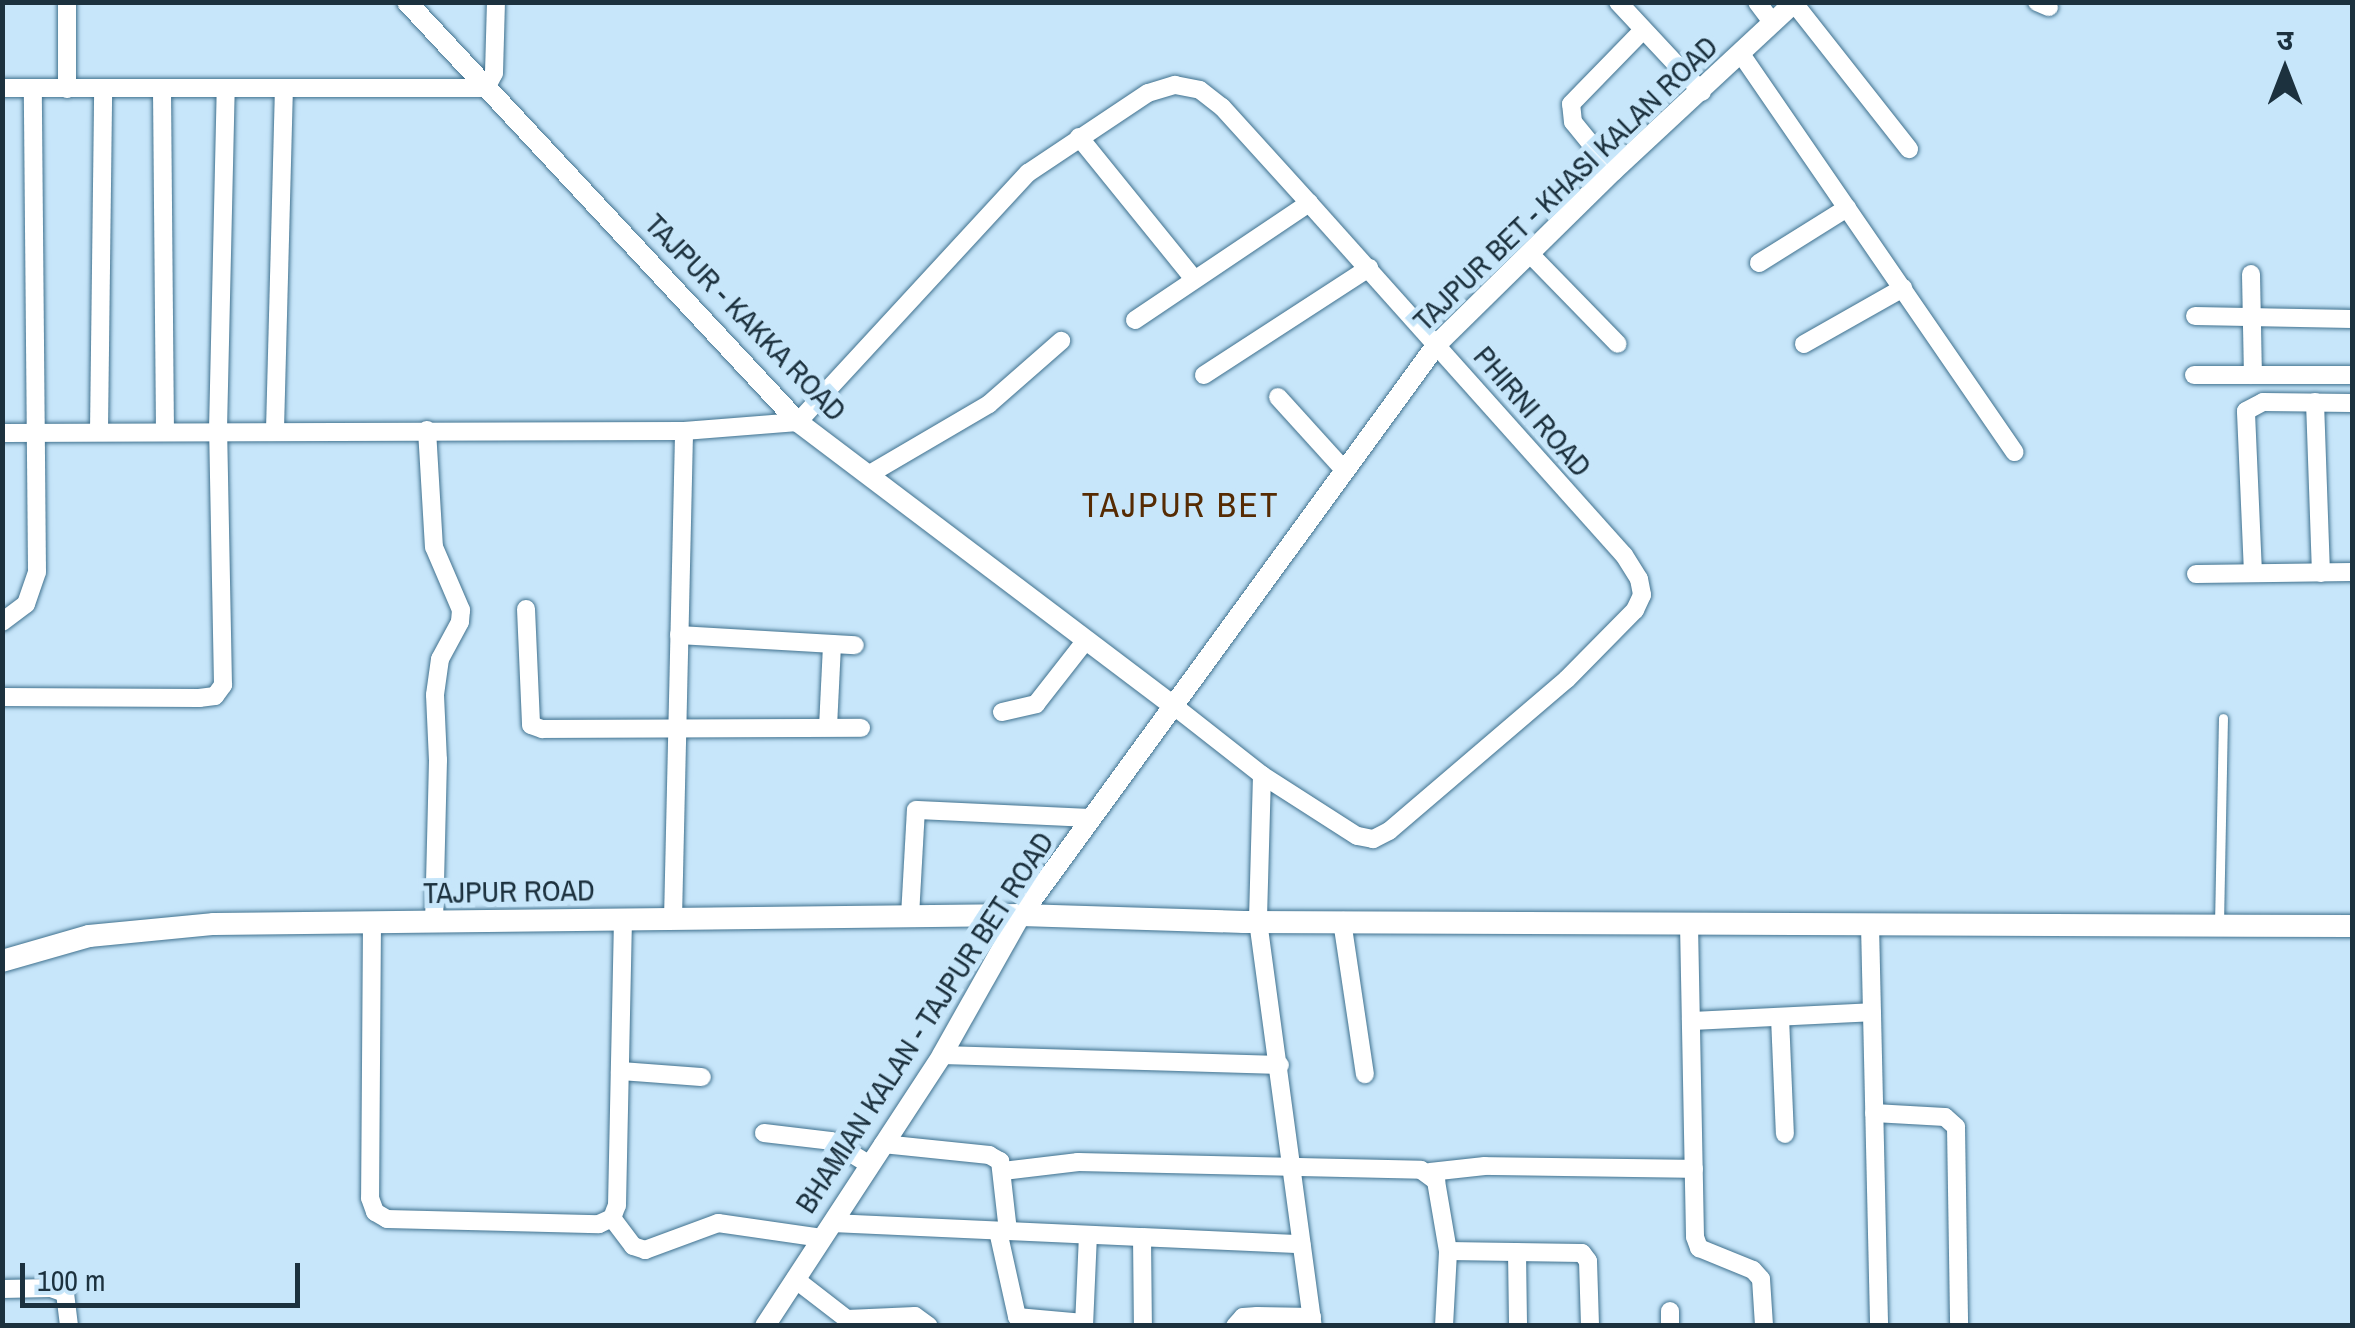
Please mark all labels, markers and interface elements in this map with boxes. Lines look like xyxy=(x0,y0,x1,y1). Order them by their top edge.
north arrow xyxy=(2235,20,2335,120)
text: उ xyxy=(2277,21,2293,59)
street label: TAJPUR BET - KHASI KALAN ROAD xyxy=(1405,28,1725,338)
street label: TAJPUR - KAKKA ROAD xyxy=(637,205,855,429)
street label: PHIRNI ROAD xyxy=(1467,338,1599,484)
district label: TAJPUR BET xyxy=(1082,484,1280,526)
street label: BHAMIAN KALAN - TAJPUR BET ROAD xyxy=(787,824,1061,1220)
street label: TAJPUR ROAD xyxy=(423,872,595,910)
scale bar xyxy=(25,1243,305,1305)
text: 100 m xyxy=(37,1260,105,1300)

